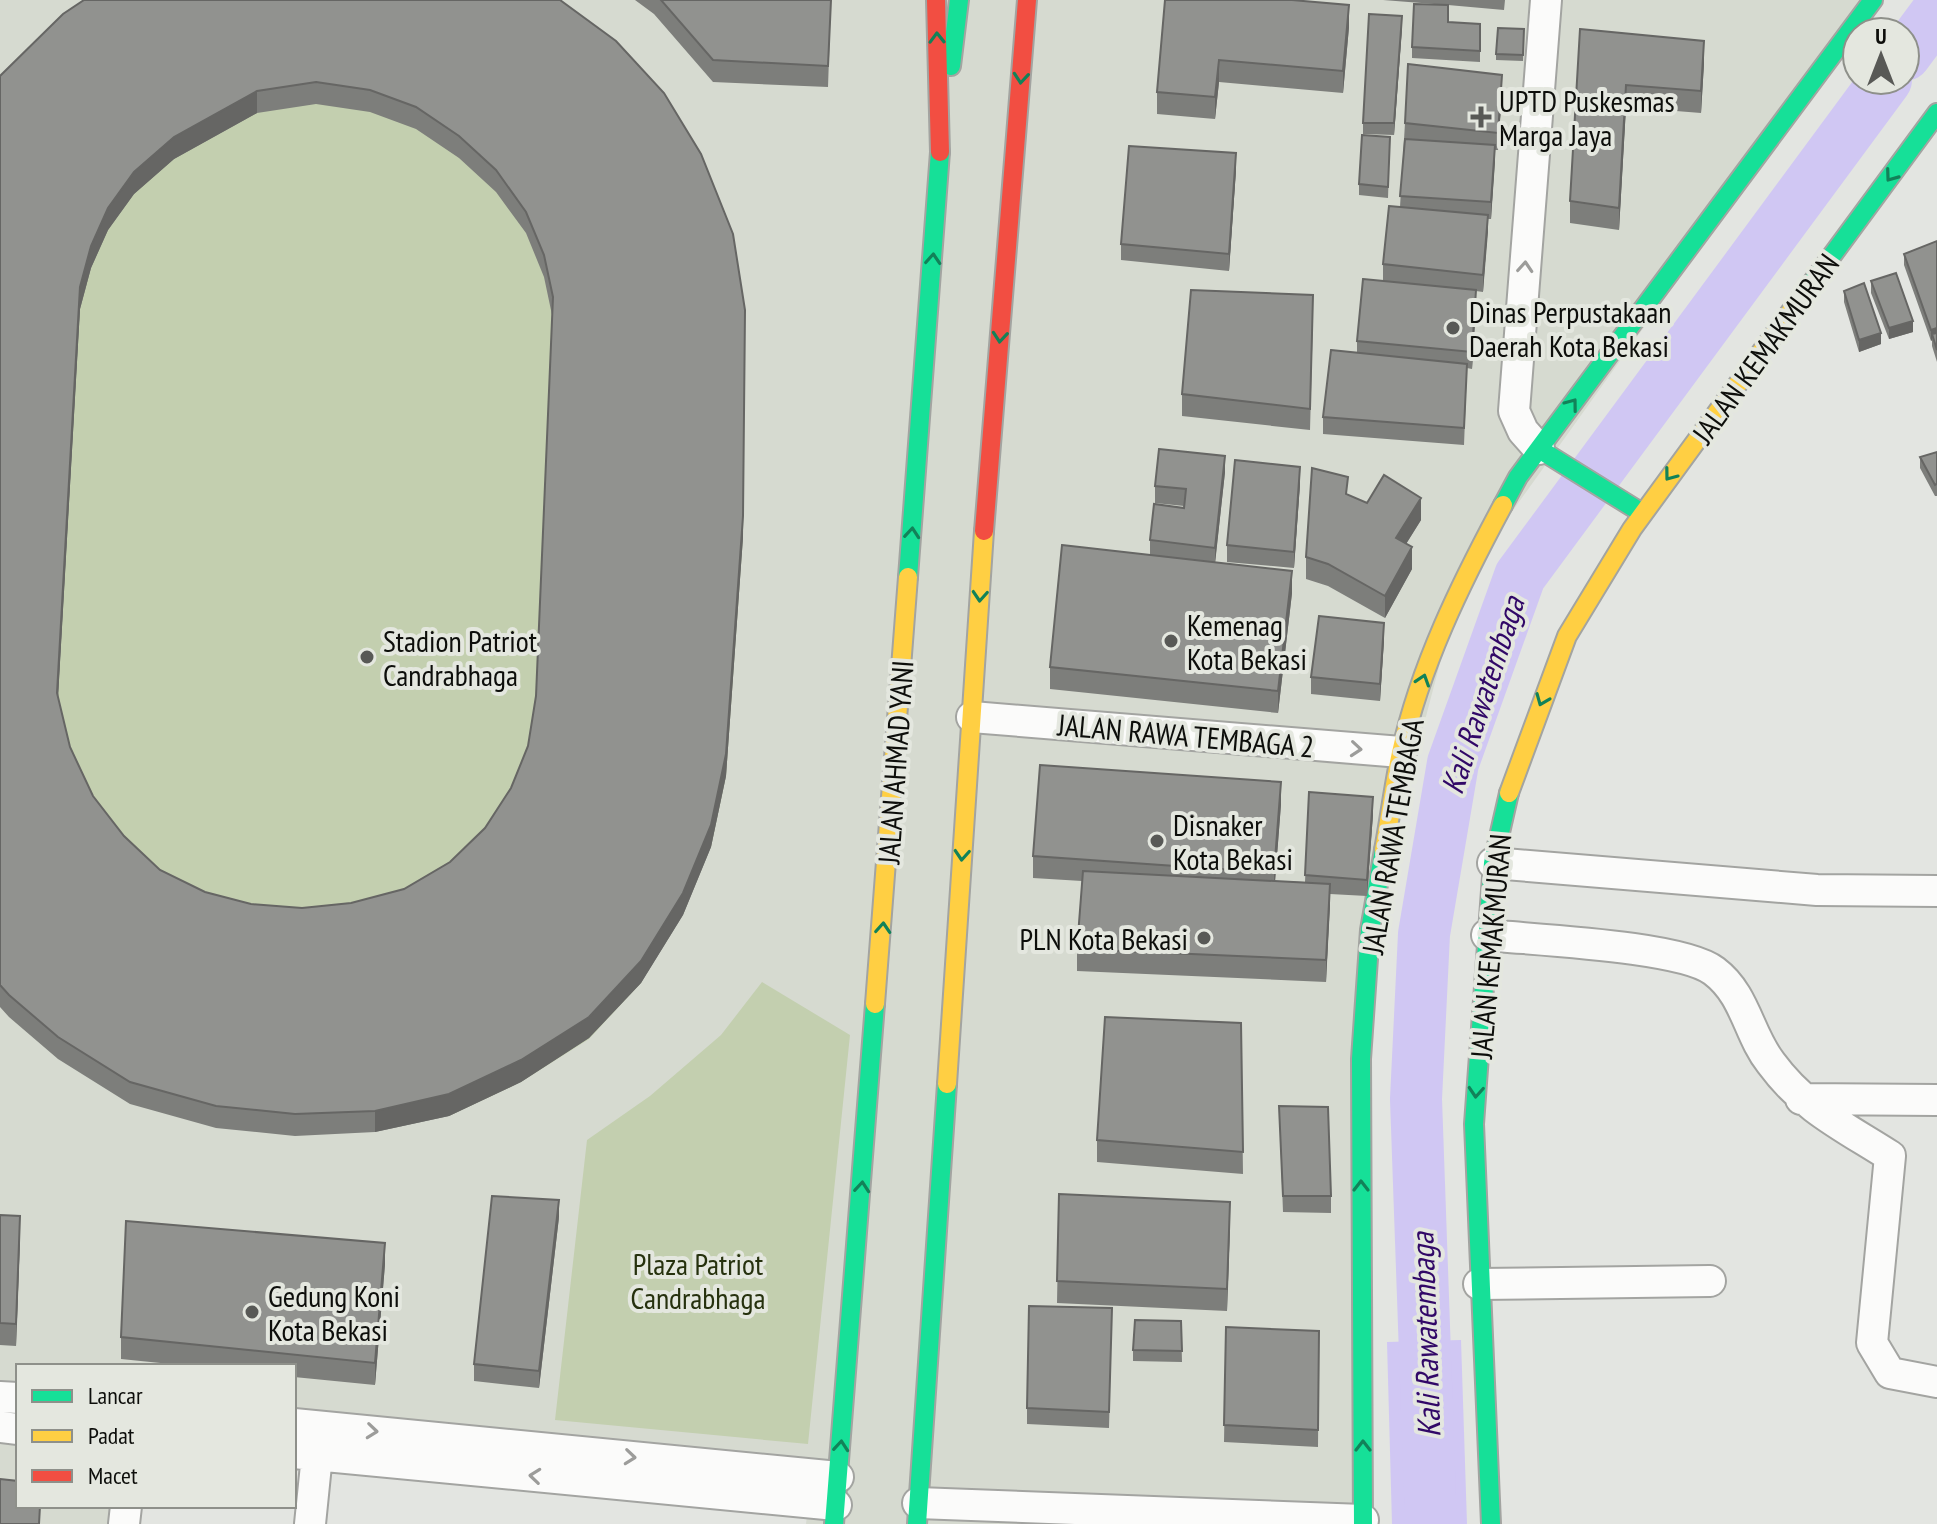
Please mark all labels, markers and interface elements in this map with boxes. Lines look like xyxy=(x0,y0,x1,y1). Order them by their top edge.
north arrow xyxy=(1841,16,1921,96)
text: U xyxy=(1875,22,1887,50)
one-way arrow xyxy=(928,31,945,44)
one-way arrow xyxy=(1013,72,1030,85)
place label: UPTD Puskesmas Marga Jaya xyxy=(1499,81,1675,154)
marker: UPTD Puskesmas Marga Jaya xyxy=(1470,106,1492,128)
one-way arrow xyxy=(1886,167,1901,181)
street label: JALAN KEMAKMURAN xyxy=(1682,245,1847,451)
one-way arrow xyxy=(924,252,941,265)
one-way arrow xyxy=(1516,260,1533,273)
place label: Dinas Perpustakaan Daerah Kota Bekasi xyxy=(1469,292,1671,365)
marker: Dinas Perpustakaan Daerah Kota Bekasi xyxy=(1444,319,1462,337)
one-way arrow xyxy=(992,331,1009,344)
one-way arrow xyxy=(1563,398,1577,413)
one-way arrow xyxy=(1666,467,1680,481)
one-way arrow xyxy=(903,526,920,539)
water label: Kali Rawatembaga xyxy=(1430,589,1534,799)
one-way arrow xyxy=(972,590,989,603)
place label: Kemenag Kota Bekasi xyxy=(1187,605,1307,678)
place label: Stadion Patriot Candrabhaga xyxy=(383,621,538,694)
marker: Kemenag Kota Bekasi xyxy=(1162,632,1180,650)
marker: Stadion Patriot Candrabhaga xyxy=(358,648,376,666)
street label: JALAN AHMAD YANI xyxy=(868,659,922,866)
one-way arrow xyxy=(1414,674,1430,688)
one-way arrow xyxy=(1535,692,1552,706)
street label: JALAN RAWA TEMBAGA 2 xyxy=(1055,704,1316,766)
street label: JALAN RAWA TEMBAGA xyxy=(1352,715,1432,958)
one-way arrow xyxy=(1350,740,1363,757)
place label: Disnaker Kota Bekasi xyxy=(1173,805,1293,878)
marker: Disnaker Kota Bekasi xyxy=(1148,832,1166,850)
street label: JALAN KEMAKMURAN xyxy=(1461,832,1519,1061)
one-way arrow xyxy=(954,849,971,862)
place label: PLN Kota Bekasi xyxy=(1020,919,1188,958)
one-way arrow xyxy=(874,921,891,934)
marker: PLN Kota Bekasi xyxy=(1195,929,1213,947)
one-way arrow xyxy=(1468,1086,1485,1099)
one-way arrow xyxy=(1352,1179,1370,1192)
one-way arrow xyxy=(853,1180,870,1193)
water label: Kali Rawatembaga xyxy=(1400,1230,1450,1438)
park label: Plaza Patriot Candrabhaga xyxy=(631,1244,765,1317)
place label: Gedung Koni Kota Bekasi xyxy=(268,1276,400,1349)
marker: Gedung Koni Kota Bekasi xyxy=(243,1303,261,1321)
legend xyxy=(16,1364,296,1508)
text: Lancar xyxy=(88,1380,143,1411)
text: Padat xyxy=(88,1420,135,1451)
one-way arrow xyxy=(366,1423,379,1440)
one-way arrow xyxy=(832,1439,849,1452)
one-way arrow xyxy=(1354,1439,1372,1452)
one-way arrow xyxy=(624,1448,637,1465)
text: Macet xyxy=(88,1460,138,1491)
one-way arrow xyxy=(528,1468,541,1485)

